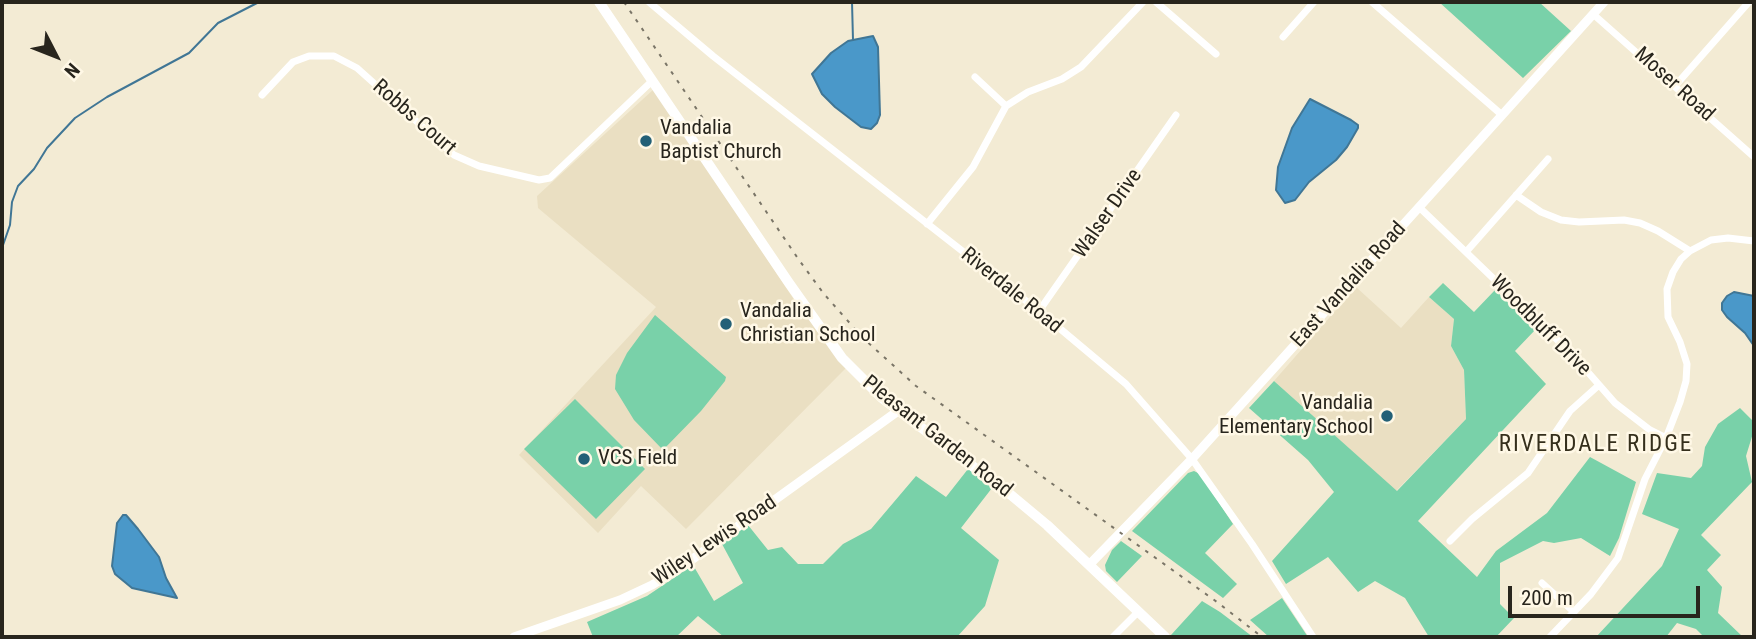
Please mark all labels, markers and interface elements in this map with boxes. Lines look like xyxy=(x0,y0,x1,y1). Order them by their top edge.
north arrow xyxy=(21,21,91,91)
street label: Moser Road xyxy=(1629,42,1719,128)
text: N xyxy=(60,58,84,82)
street label: Robbs Court xyxy=(367,75,461,161)
place label: Vandalia Baptist Church xyxy=(660,116,782,166)
marker: Vandalia Baptist Church xyxy=(638,133,654,149)
street label: Walser Drive xyxy=(1068,165,1148,263)
street label: East Vandalia Road xyxy=(1286,217,1412,353)
street label: Riverdale Road xyxy=(955,243,1067,339)
street label: Woodbluff Drive xyxy=(1484,270,1596,382)
place label: Vandalia Christian School xyxy=(740,299,876,349)
marker: Vandalia Christian School xyxy=(718,316,734,332)
street label: Pleasant Garden Road xyxy=(857,371,1017,503)
place label: Vandalia Elementary School xyxy=(1219,391,1373,441)
marker: Vandalia Elementary School xyxy=(1379,408,1395,424)
district label: RIVERDALE RIDGE xyxy=(1501,431,1691,459)
place label: VCS Field xyxy=(598,446,677,472)
marker: VCS Field xyxy=(576,451,592,467)
street label: Wiley Lewis Road xyxy=(648,490,782,592)
scale bar xyxy=(1511,572,1704,616)
text: 200 m xyxy=(1521,586,1573,610)

